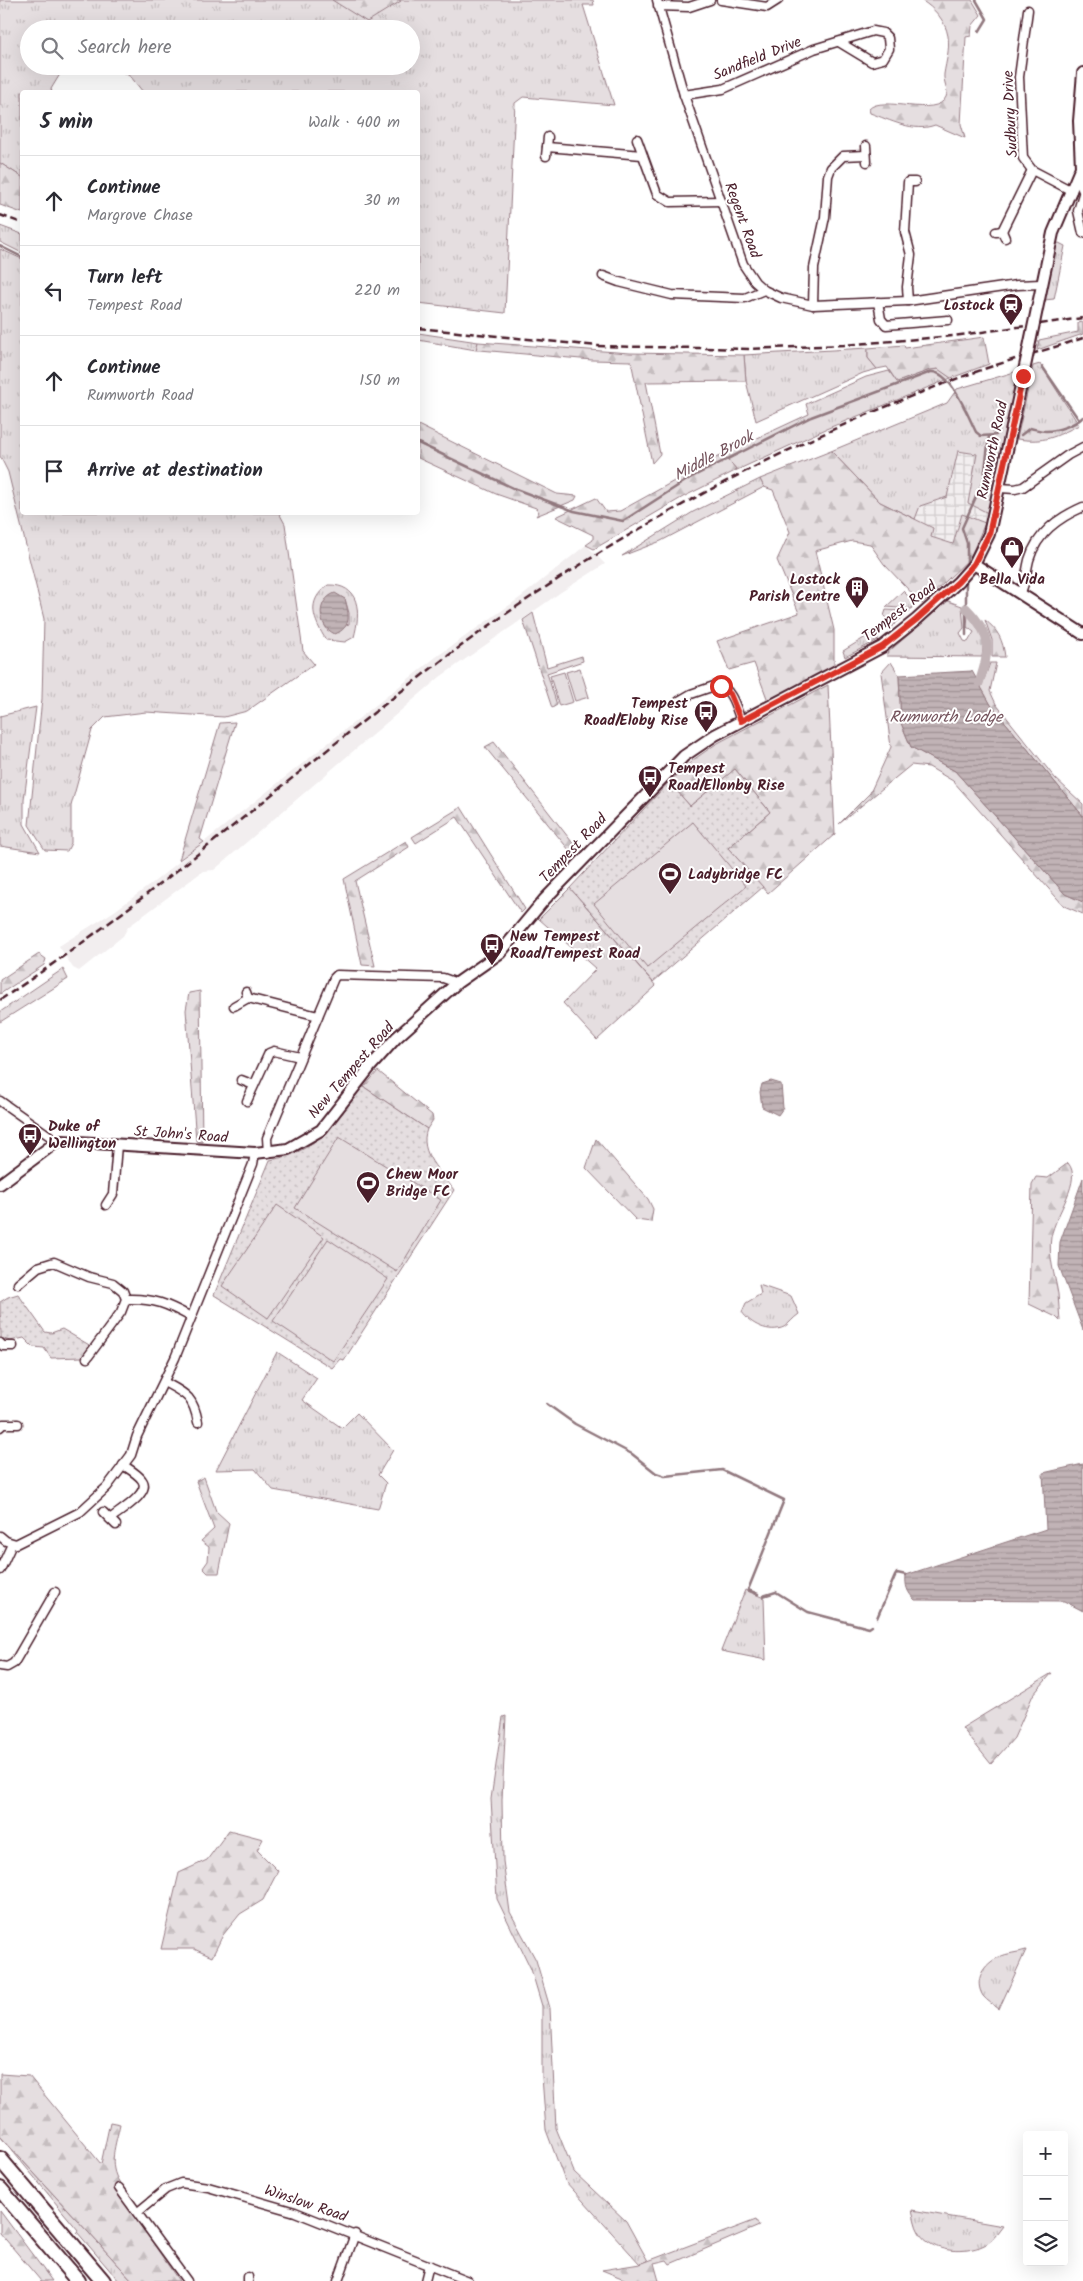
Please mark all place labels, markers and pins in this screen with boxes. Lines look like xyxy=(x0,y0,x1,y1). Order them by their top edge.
station icon: Lostock xyxy=(998,292,1024,326)
place label: Lostock xyxy=(944,294,995,318)
shop icon: Bella Vida xyxy=(999,535,1025,569)
place label: Lostock Parish Centre xyxy=(749,568,841,609)
place label: Bella Vida xyxy=(979,568,1045,592)
building icon: Lostock Parish Centre xyxy=(844,575,870,609)
place label: Tempest Road/Eloby Rise xyxy=(584,692,689,733)
bus stop icon: Tempest Road/Eloby Rise xyxy=(693,699,719,733)
place label: Tempest Road/Ellonby Rise xyxy=(668,757,785,798)
bus stop icon: Tempest Road/Ellonby Rise xyxy=(637,764,663,798)
sports icon: Ladybridge FC xyxy=(657,861,683,895)
place label: Ladybridge FC xyxy=(688,863,783,887)
place label: New Tempest Road/Tempest Road xyxy=(510,925,641,966)
bus stop icon: New Tempest Road/Tempest Road xyxy=(479,932,505,966)
place label: Duke of Wellington xyxy=(48,1115,116,1156)
bus stop icon: Duke of Wellington xyxy=(17,1122,43,1156)
place label: Chew Moor Bridge FC xyxy=(386,1163,458,1204)
sports icon: Chew Moor Bridge FC xyxy=(355,1170,381,1204)

